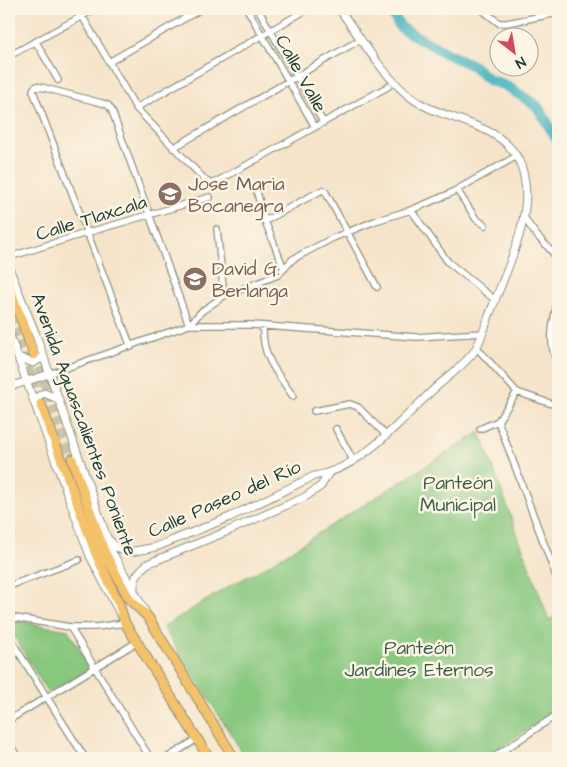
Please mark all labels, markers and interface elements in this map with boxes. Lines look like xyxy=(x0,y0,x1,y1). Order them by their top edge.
north arrow xyxy=(490,28,540,78)
street label: Calle Valle xyxy=(268,30,333,117)
text: N xyxy=(511,51,529,73)
place label: Jose Maria Bocanegra xyxy=(188,171,285,221)
school or university icon: Jose Maria Bocanegra xyxy=(157,181,183,207)
street label: Calle Tlaxcala xyxy=(33,189,151,248)
place label: David G. Berlanga xyxy=(212,256,288,306)
school or university icon: David G. Berlanga xyxy=(182,266,208,292)
street label: Avenida Aguascalientes Poniente xyxy=(22,289,144,560)
street label: Calle Paseo del Río xyxy=(144,453,306,545)
park label: Panteón Municipal xyxy=(420,470,496,519)
park label: Panteón Jardines Eternos xyxy=(344,635,494,684)

